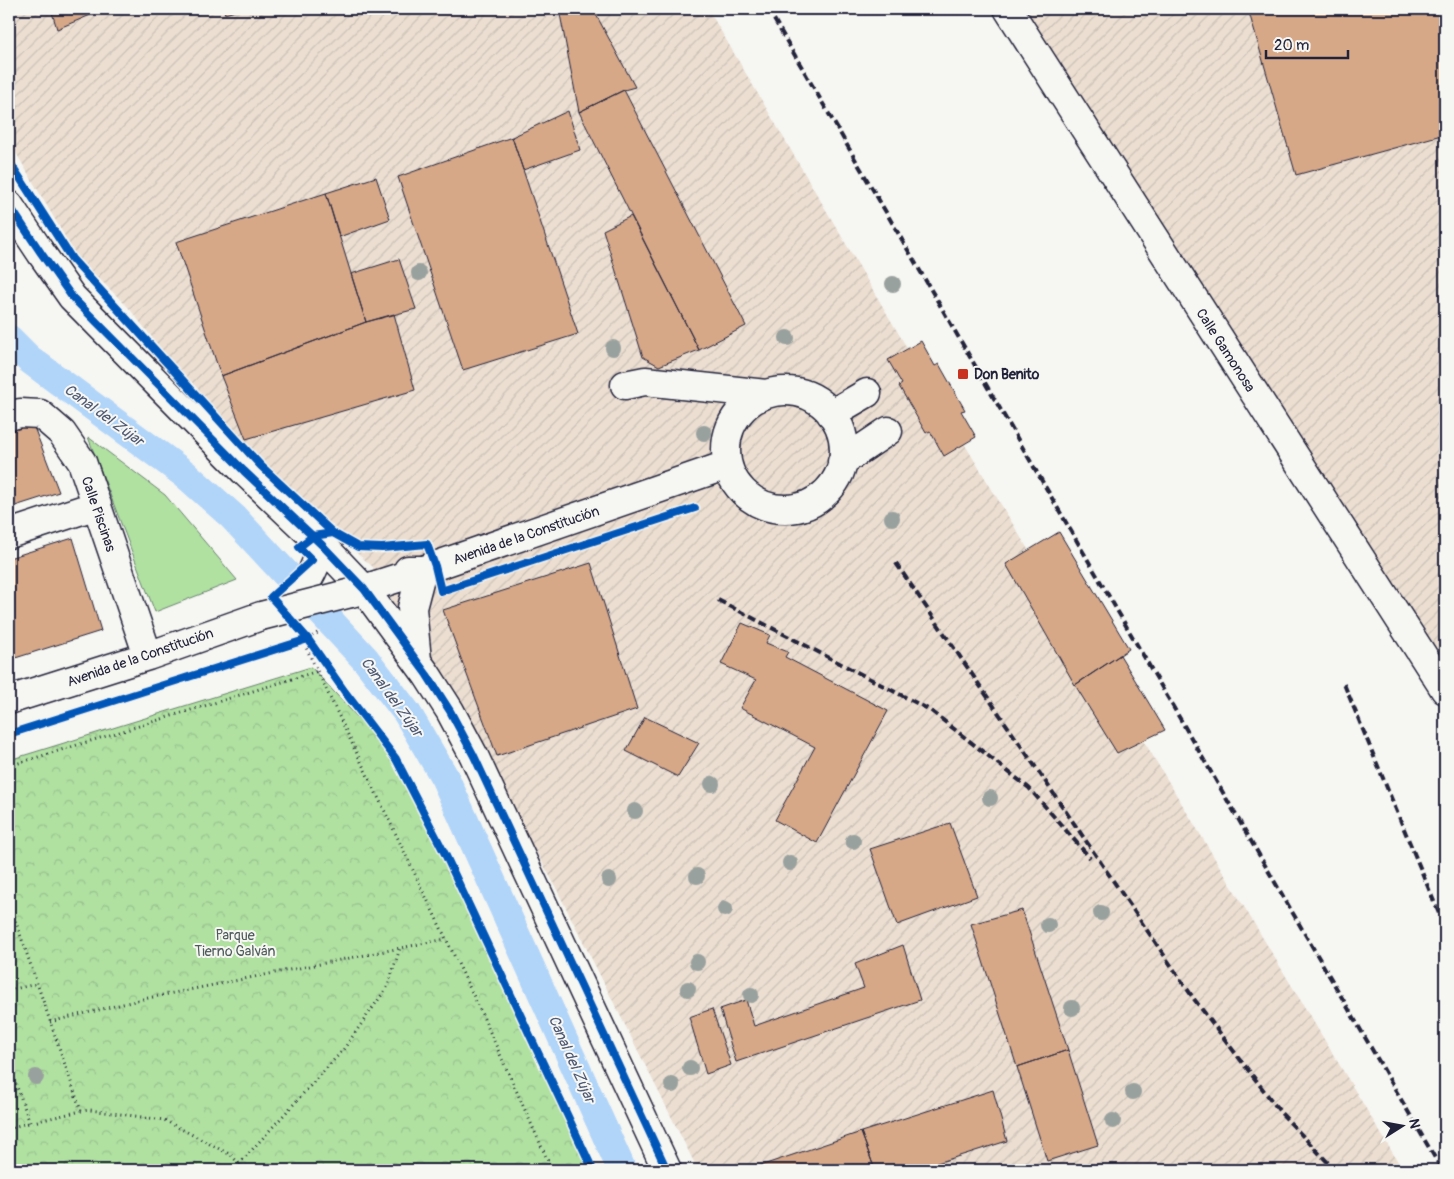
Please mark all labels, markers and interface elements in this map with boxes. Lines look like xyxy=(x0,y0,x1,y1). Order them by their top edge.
scale bar xyxy=(1266,28,1349,60)
text: 20 m xyxy=(1274,36,1309,55)
street label: Calle Gamonosa xyxy=(1192,305,1259,395)
place label: Don Benito xyxy=(974,366,1040,383)
marker: Don Benito xyxy=(956,367,970,381)
water label: Canal del Zújar xyxy=(60,380,148,452)
street label: Calle Piscinas xyxy=(78,474,120,555)
street label: Avenida de la Constitución xyxy=(451,502,602,569)
street label: Avenida de la Constitución xyxy=(65,624,216,691)
water label: Canal del Zújar xyxy=(356,654,428,742)
park label: Parque Tierno Galván xyxy=(195,927,275,960)
water label: Canal del Zújar xyxy=(544,1013,600,1107)
north arrow xyxy=(1376,1102,1426,1152)
text: N xyxy=(1405,1117,1424,1130)

